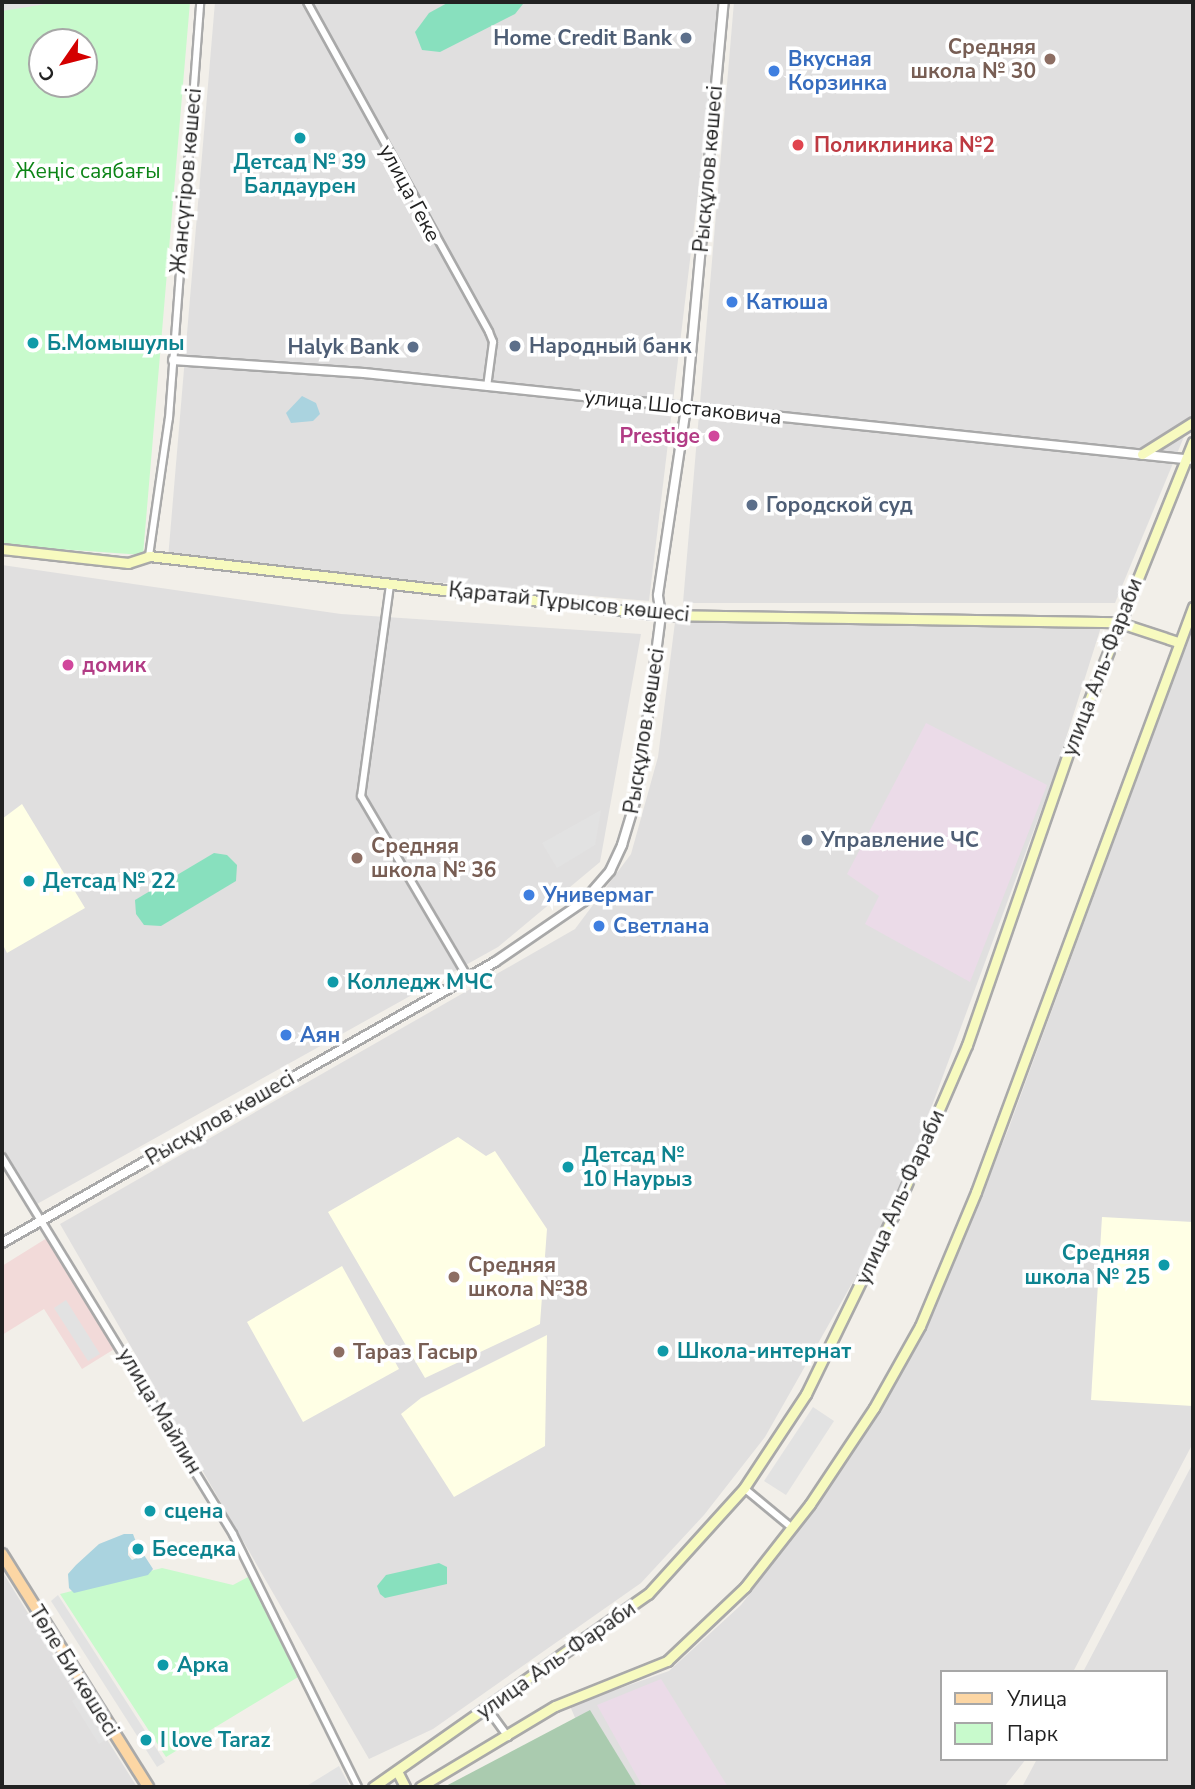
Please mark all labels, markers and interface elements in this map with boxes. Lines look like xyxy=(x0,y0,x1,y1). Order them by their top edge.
place label: Home Credit Bank xyxy=(493,25,672,51)
north arrow xyxy=(28,28,98,98)
marker: Home Credit Bank xyxy=(678,30,694,46)
place label: Средняя школа № 30 xyxy=(911,34,1036,84)
place label: Вкусная Корзинка xyxy=(788,46,887,96)
marker: Средняя школа № 30 xyxy=(1042,51,1058,67)
text: С xyxy=(33,61,62,87)
marker: Вкусная Корзинка xyxy=(766,63,782,79)
street label: Рысқұлов көшесі xyxy=(688,85,728,253)
street label: Жансүгіров көшесі xyxy=(165,87,207,275)
marker: Детсад № 39 Балдаурен xyxy=(292,130,308,146)
place label: Поликлиника №2 xyxy=(814,132,995,158)
marker: Поликлиника №2 xyxy=(788,135,808,155)
street label: улица Геке xyxy=(374,140,446,246)
place label: Детсад № 39 Балдаурен xyxy=(234,149,366,199)
park label: Жеңіс саябағы xyxy=(15,158,161,184)
place label: Катюша xyxy=(746,289,828,315)
marker: Катюша xyxy=(724,294,740,310)
place label: Б.Момышулы xyxy=(47,330,185,356)
place label: Народный банк xyxy=(529,333,691,359)
place label: Halyk Bank xyxy=(287,334,399,360)
marker: Б.Момышулы xyxy=(25,335,41,351)
marker: Народный банк xyxy=(507,338,523,354)
marker: Halyk Bank xyxy=(405,339,421,355)
street label: улица Шостаковича xyxy=(583,384,783,430)
place label: Prestige xyxy=(619,423,700,449)
marker: Prestige xyxy=(706,428,722,444)
place label: Городской суд xyxy=(766,492,913,518)
marker: Городской суд xyxy=(744,497,760,513)
street label: улица Аль-Фараби xyxy=(1056,574,1148,760)
street label: Қаратай Тұрысов көшесі xyxy=(447,577,691,627)
street label: Рысқұлов көшесі xyxy=(618,646,670,816)
place label: домик xyxy=(82,652,146,678)
marker: домик xyxy=(60,657,76,673)
place label: Управление ЧС xyxy=(821,827,979,853)
marker: Управление ЧС xyxy=(799,832,815,848)
place label: Средняя школа № 36 xyxy=(371,833,496,883)
marker: Средняя школа № 36 xyxy=(349,850,365,866)
place label: Детсад № 22 xyxy=(43,868,176,894)
marker: Детсад № 22 xyxy=(21,873,37,889)
place label: Универмаг xyxy=(543,882,654,908)
marker: Универмаг xyxy=(521,887,537,903)
place label: Светлана xyxy=(613,913,710,939)
marker: Светлана xyxy=(591,918,607,934)
place label: Колледж МЧС xyxy=(347,969,493,995)
marker: Колледж МЧС xyxy=(325,974,341,990)
place label: Аян xyxy=(300,1022,340,1048)
marker: Аян xyxy=(278,1027,294,1043)
street label: Рысқұлов көшесі xyxy=(141,1065,299,1171)
street label: улица Аль-Фараби xyxy=(850,1106,950,1288)
place label: Детсад № 10 Наурыз xyxy=(582,1142,692,1192)
marker: Детсад № 10 Наурыз xyxy=(560,1159,576,1175)
place label: Средняя школа № 25 xyxy=(1025,1240,1150,1290)
place label: Средняя школа №38 xyxy=(468,1252,588,1302)
marker: Средняя школа № 25 xyxy=(1156,1257,1172,1273)
marker: Средняя школа №38 xyxy=(446,1269,462,1285)
place label: Школа-интернат xyxy=(677,1338,851,1364)
place label: Тараз Гасыр xyxy=(353,1339,478,1365)
marker: Школа-интернат xyxy=(655,1343,671,1359)
street label: улица Майлин xyxy=(113,1344,207,1478)
marker: Тараз Гасыр xyxy=(331,1344,347,1360)
place label: сцена xyxy=(164,1498,224,1524)
marker: сцена xyxy=(142,1503,158,1519)
place label: Беседка xyxy=(152,1536,236,1562)
marker: Беседка xyxy=(130,1541,146,1557)
street label: улица Аль-Фараби xyxy=(472,1596,640,1724)
street label: Төле Би көшесі xyxy=(24,1601,124,1741)
place label: Арка xyxy=(177,1652,229,1678)
marker: Арка xyxy=(155,1657,171,1673)
legend xyxy=(940,1670,1167,1761)
text: Улица xyxy=(1007,1685,1067,1713)
text: Парк xyxy=(1007,1720,1058,1748)
place label: I love Taraz xyxy=(160,1727,270,1753)
marker: I love Taraz xyxy=(138,1732,154,1748)

